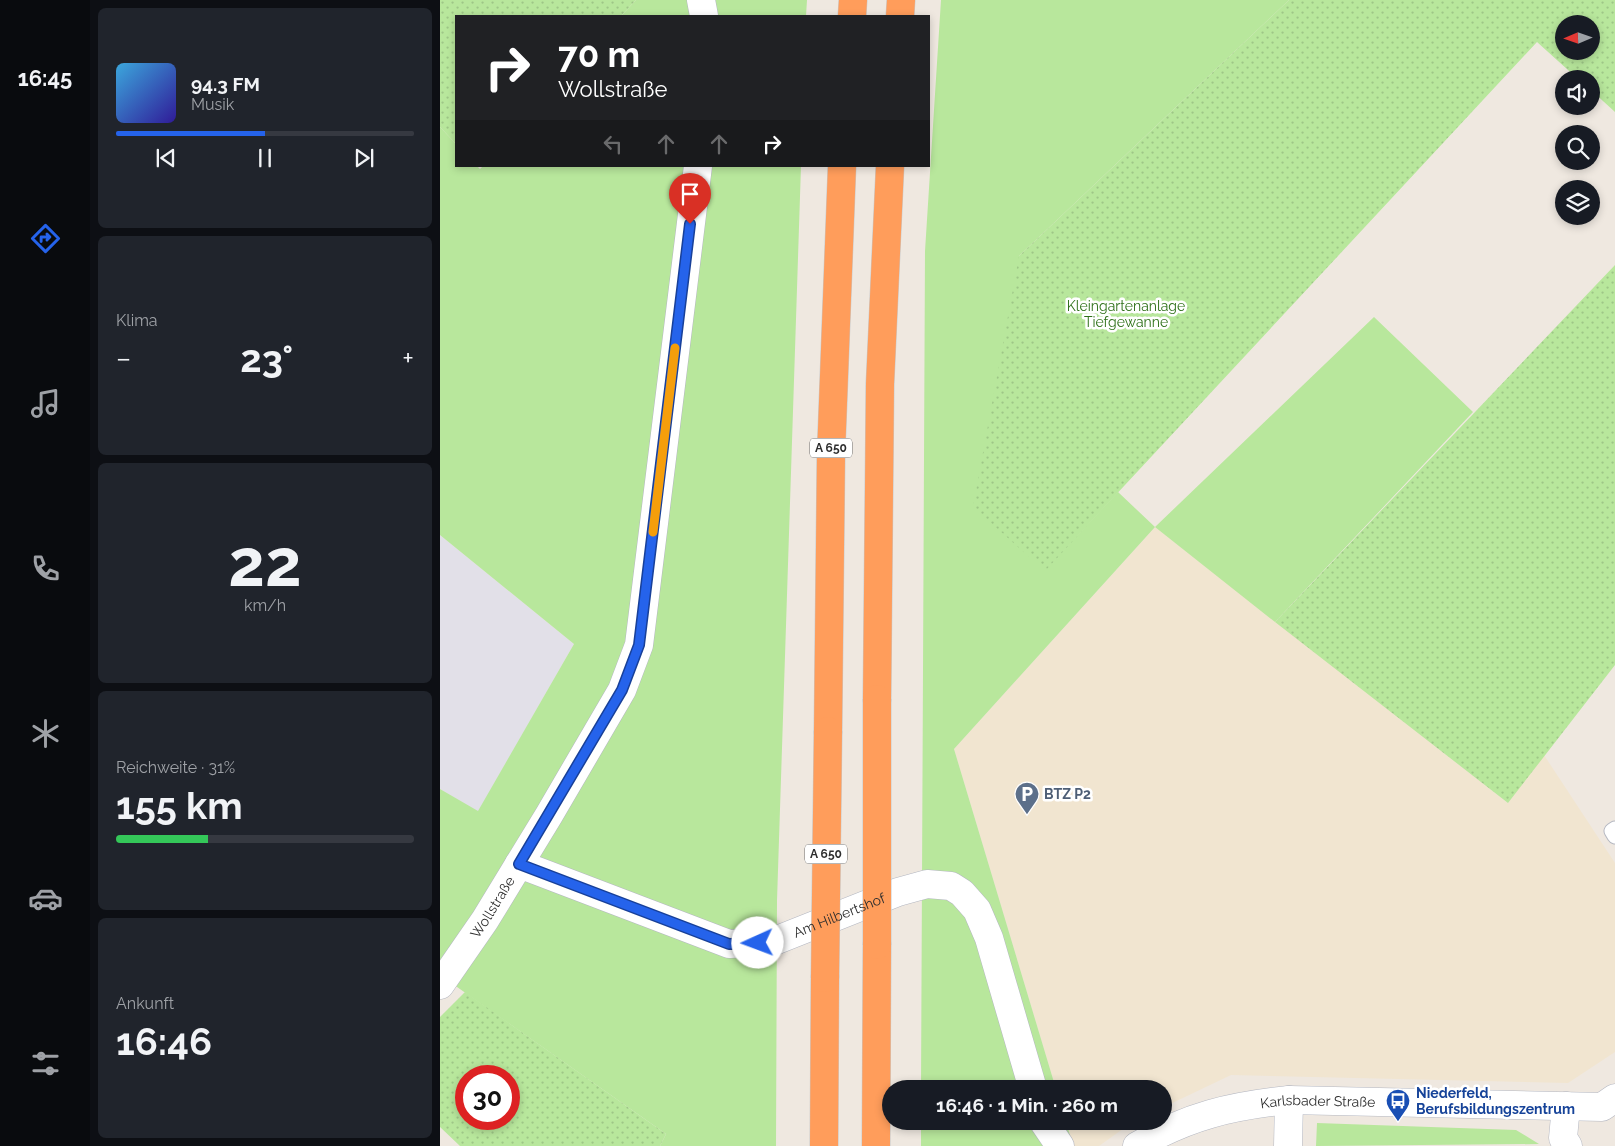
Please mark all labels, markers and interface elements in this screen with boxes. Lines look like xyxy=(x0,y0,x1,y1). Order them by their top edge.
north arrow xyxy=(1555,15,1600,60)
map controls xyxy=(1555,15,1600,225)
text: 70 m xyxy=(558,34,640,75)
icon: right xyxy=(475,35,540,100)
text: 16:45 xyxy=(18,65,72,91)
button: sound xyxy=(1555,70,1600,115)
text: 94.3 FM xyxy=(191,73,260,95)
text: Wollstraße xyxy=(558,76,667,102)
text: Musik xyxy=(191,95,234,114)
button: search xyxy=(1555,125,1600,170)
icon: left xyxy=(599,130,627,158)
icon: ahead xyxy=(652,130,680,158)
icon: ahead xyxy=(705,130,733,158)
icon: right xyxy=(758,130,786,158)
icon: previous xyxy=(152,144,180,172)
icon: pause xyxy=(251,144,279,172)
icon: next xyxy=(350,144,378,172)
pin xyxy=(669,173,711,224)
icon: arrive xyxy=(676,180,704,208)
button: layers xyxy=(1555,180,1600,225)
icon: directions xyxy=(28,221,63,256)
park label: Kleingartenanlage Tiefgewanne xyxy=(1067,298,1185,330)
text: Klima xyxy=(116,311,158,330)
text: 23° xyxy=(240,336,293,381)
text: − xyxy=(116,342,131,375)
text: + xyxy=(402,342,414,375)
icon: music xyxy=(28,386,63,421)
road number: A 650 xyxy=(810,438,852,458)
text: 22 xyxy=(228,525,302,601)
icon: phone xyxy=(28,551,63,586)
text: km/h xyxy=(244,596,286,615)
icon: climate xyxy=(28,716,63,751)
text: Reichweite · 31% xyxy=(116,758,235,777)
parking icon: BTZ P2 xyxy=(1014,781,1040,815)
text: 155 km xyxy=(116,783,243,828)
place label: BTZ P2 xyxy=(1044,786,1091,802)
road number: A 650 xyxy=(805,844,847,864)
street label: Wollstraße xyxy=(467,873,518,941)
icon: car xyxy=(28,881,63,916)
street label: Am Hilbertshof xyxy=(791,889,889,941)
position arrow xyxy=(731,916,783,968)
text: Ankunft xyxy=(116,994,174,1013)
text: 16:46 xyxy=(116,1019,212,1064)
icon: filters xyxy=(28,1046,63,1081)
speed limit sign: 30 xyxy=(455,1065,520,1130)
place label: Niederfeld, Berufsbildungszentrum xyxy=(1416,1085,1575,1117)
bus stop icon: Niederfeld, Berufsbildungszentrum xyxy=(1385,1088,1411,1122)
street label: Karlsbader Straße xyxy=(1259,1092,1375,1111)
text: 16:46 · 1 Min. · 260 m xyxy=(936,1094,1118,1116)

